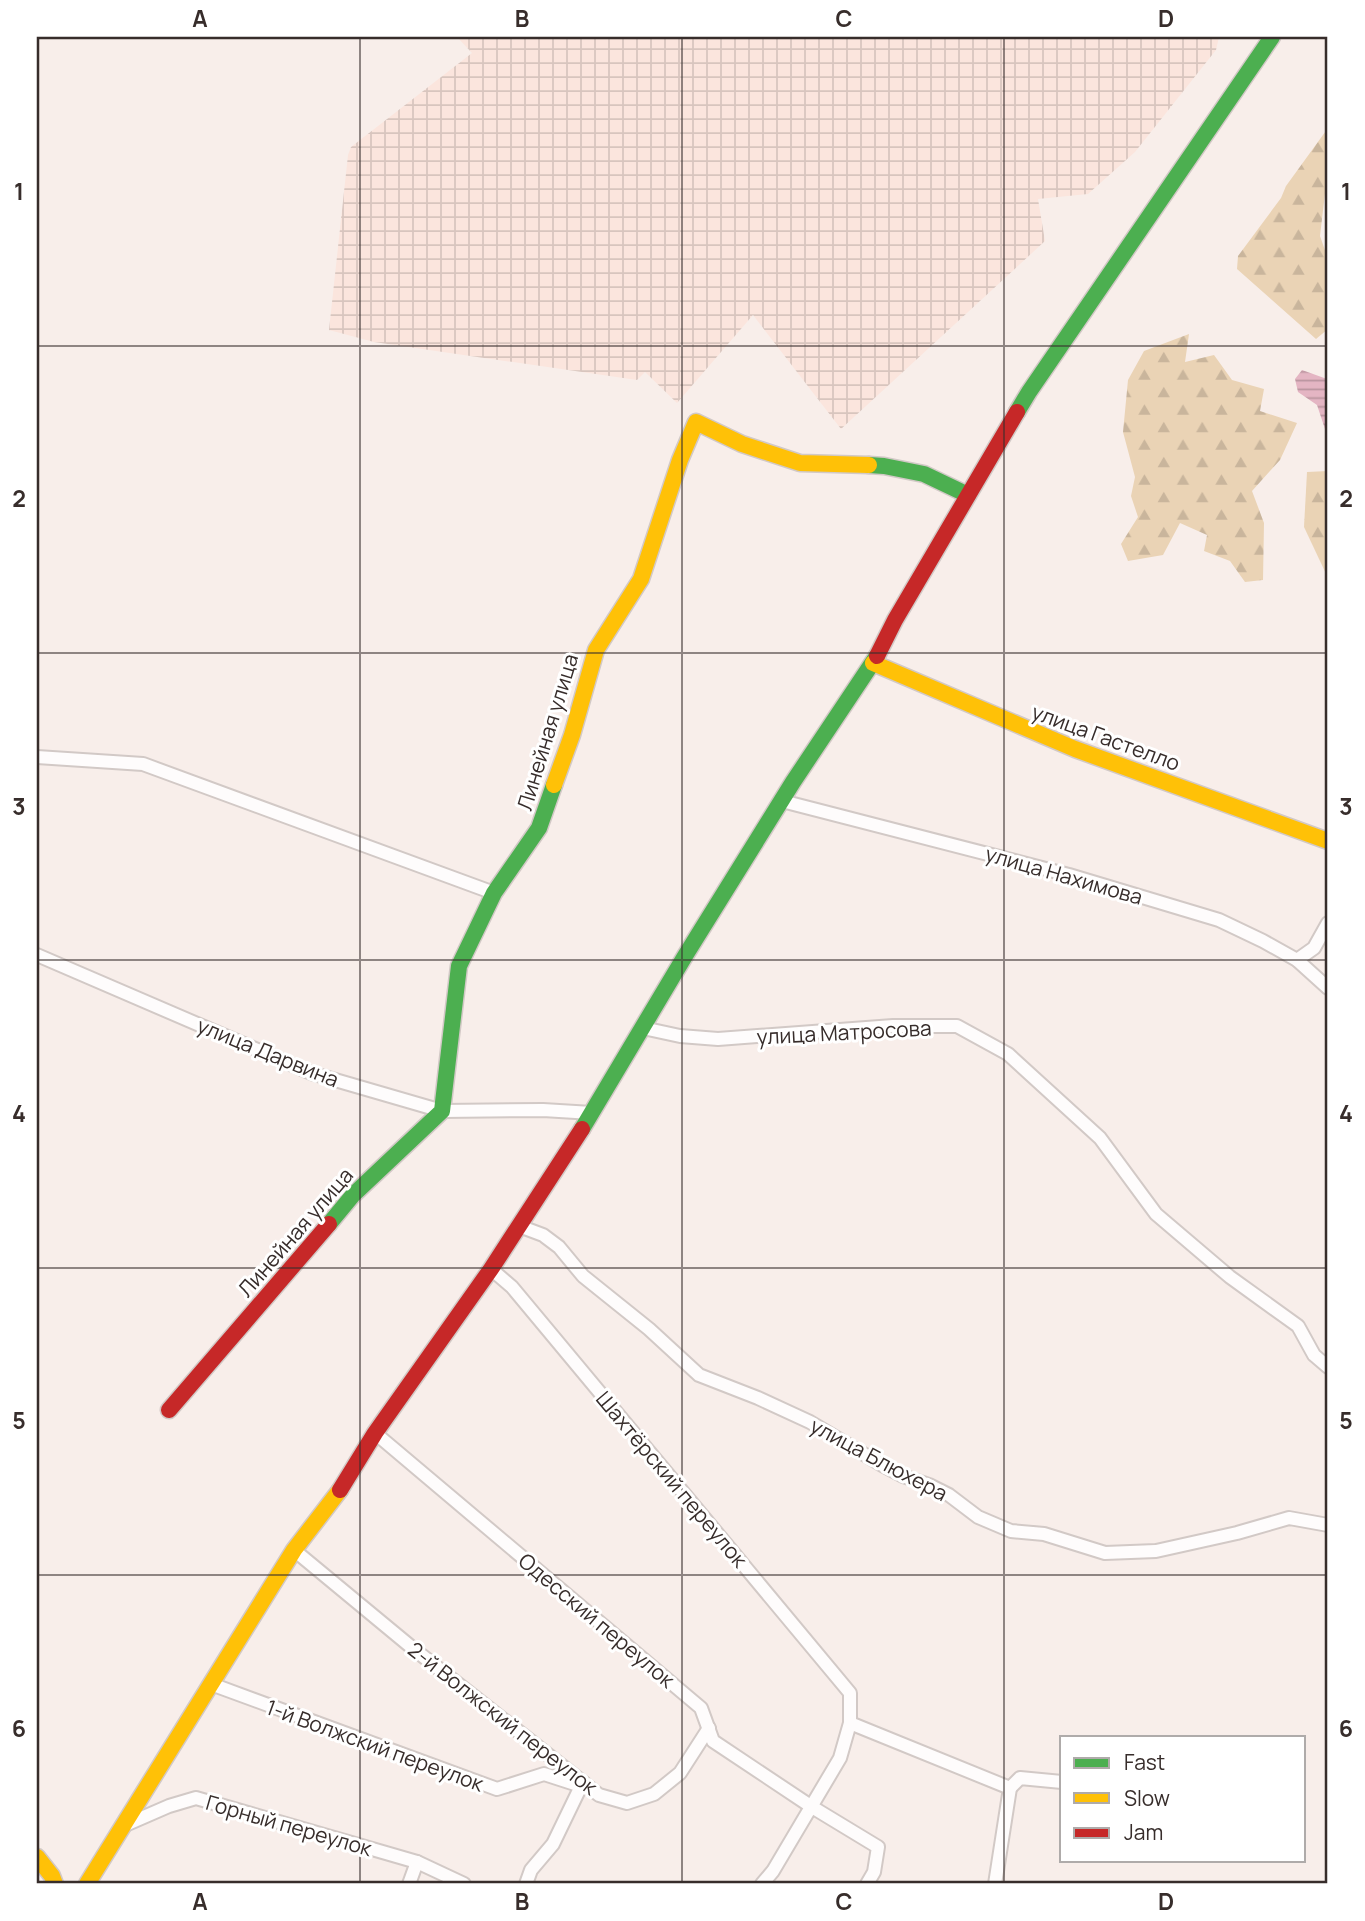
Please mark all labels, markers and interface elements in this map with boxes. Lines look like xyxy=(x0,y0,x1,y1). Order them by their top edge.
text: A xyxy=(192,2,208,34)
text: B xyxy=(515,2,529,34)
text: C xyxy=(836,2,853,34)
text: D xyxy=(1158,2,1174,34)
text: 1 xyxy=(14,175,24,207)
text: 1 xyxy=(1341,175,1351,207)
text: 2 xyxy=(12,482,26,514)
text: 2 xyxy=(1339,482,1353,514)
street label: Линейная улица xyxy=(510,650,584,814)
street label: улица Гастелло xyxy=(1028,697,1184,777)
text: 3 xyxy=(12,790,26,822)
text: 3 xyxy=(1339,790,1353,822)
street label: улица Нахимова xyxy=(982,839,1146,911)
street label: улица Дарвина xyxy=(193,1011,343,1093)
street label: улица Матросова xyxy=(756,1013,932,1051)
text: 4 xyxy=(12,1097,26,1129)
text: 4 xyxy=(1339,1097,1353,1129)
street label: Линейная улица xyxy=(231,1162,359,1302)
street label: Шахтёрский переулок xyxy=(590,1385,754,1573)
text: 5 xyxy=(12,1404,26,1436)
text: 5 xyxy=(1339,1404,1353,1436)
street label: улица Блюхера xyxy=(805,1411,953,1507)
street label: Одесский переулок xyxy=(513,1546,681,1694)
street label: 2-й Волжский переулок xyxy=(403,1635,604,1801)
street label: 1-й Волжский переулок xyxy=(263,1693,488,1798)
text: 6 xyxy=(12,1712,26,1744)
text: 6 xyxy=(1339,1712,1353,1744)
legend xyxy=(1060,1736,1306,1862)
text: Fast xyxy=(1124,1748,1165,1776)
text: Slow xyxy=(1124,1784,1170,1812)
street label: Горный переулок xyxy=(203,1788,376,1862)
text: Jam xyxy=(1124,1818,1163,1846)
text: A xyxy=(192,1885,208,1917)
text: B xyxy=(515,1885,529,1917)
text: C xyxy=(836,1885,853,1917)
text: D xyxy=(1158,1885,1174,1917)

